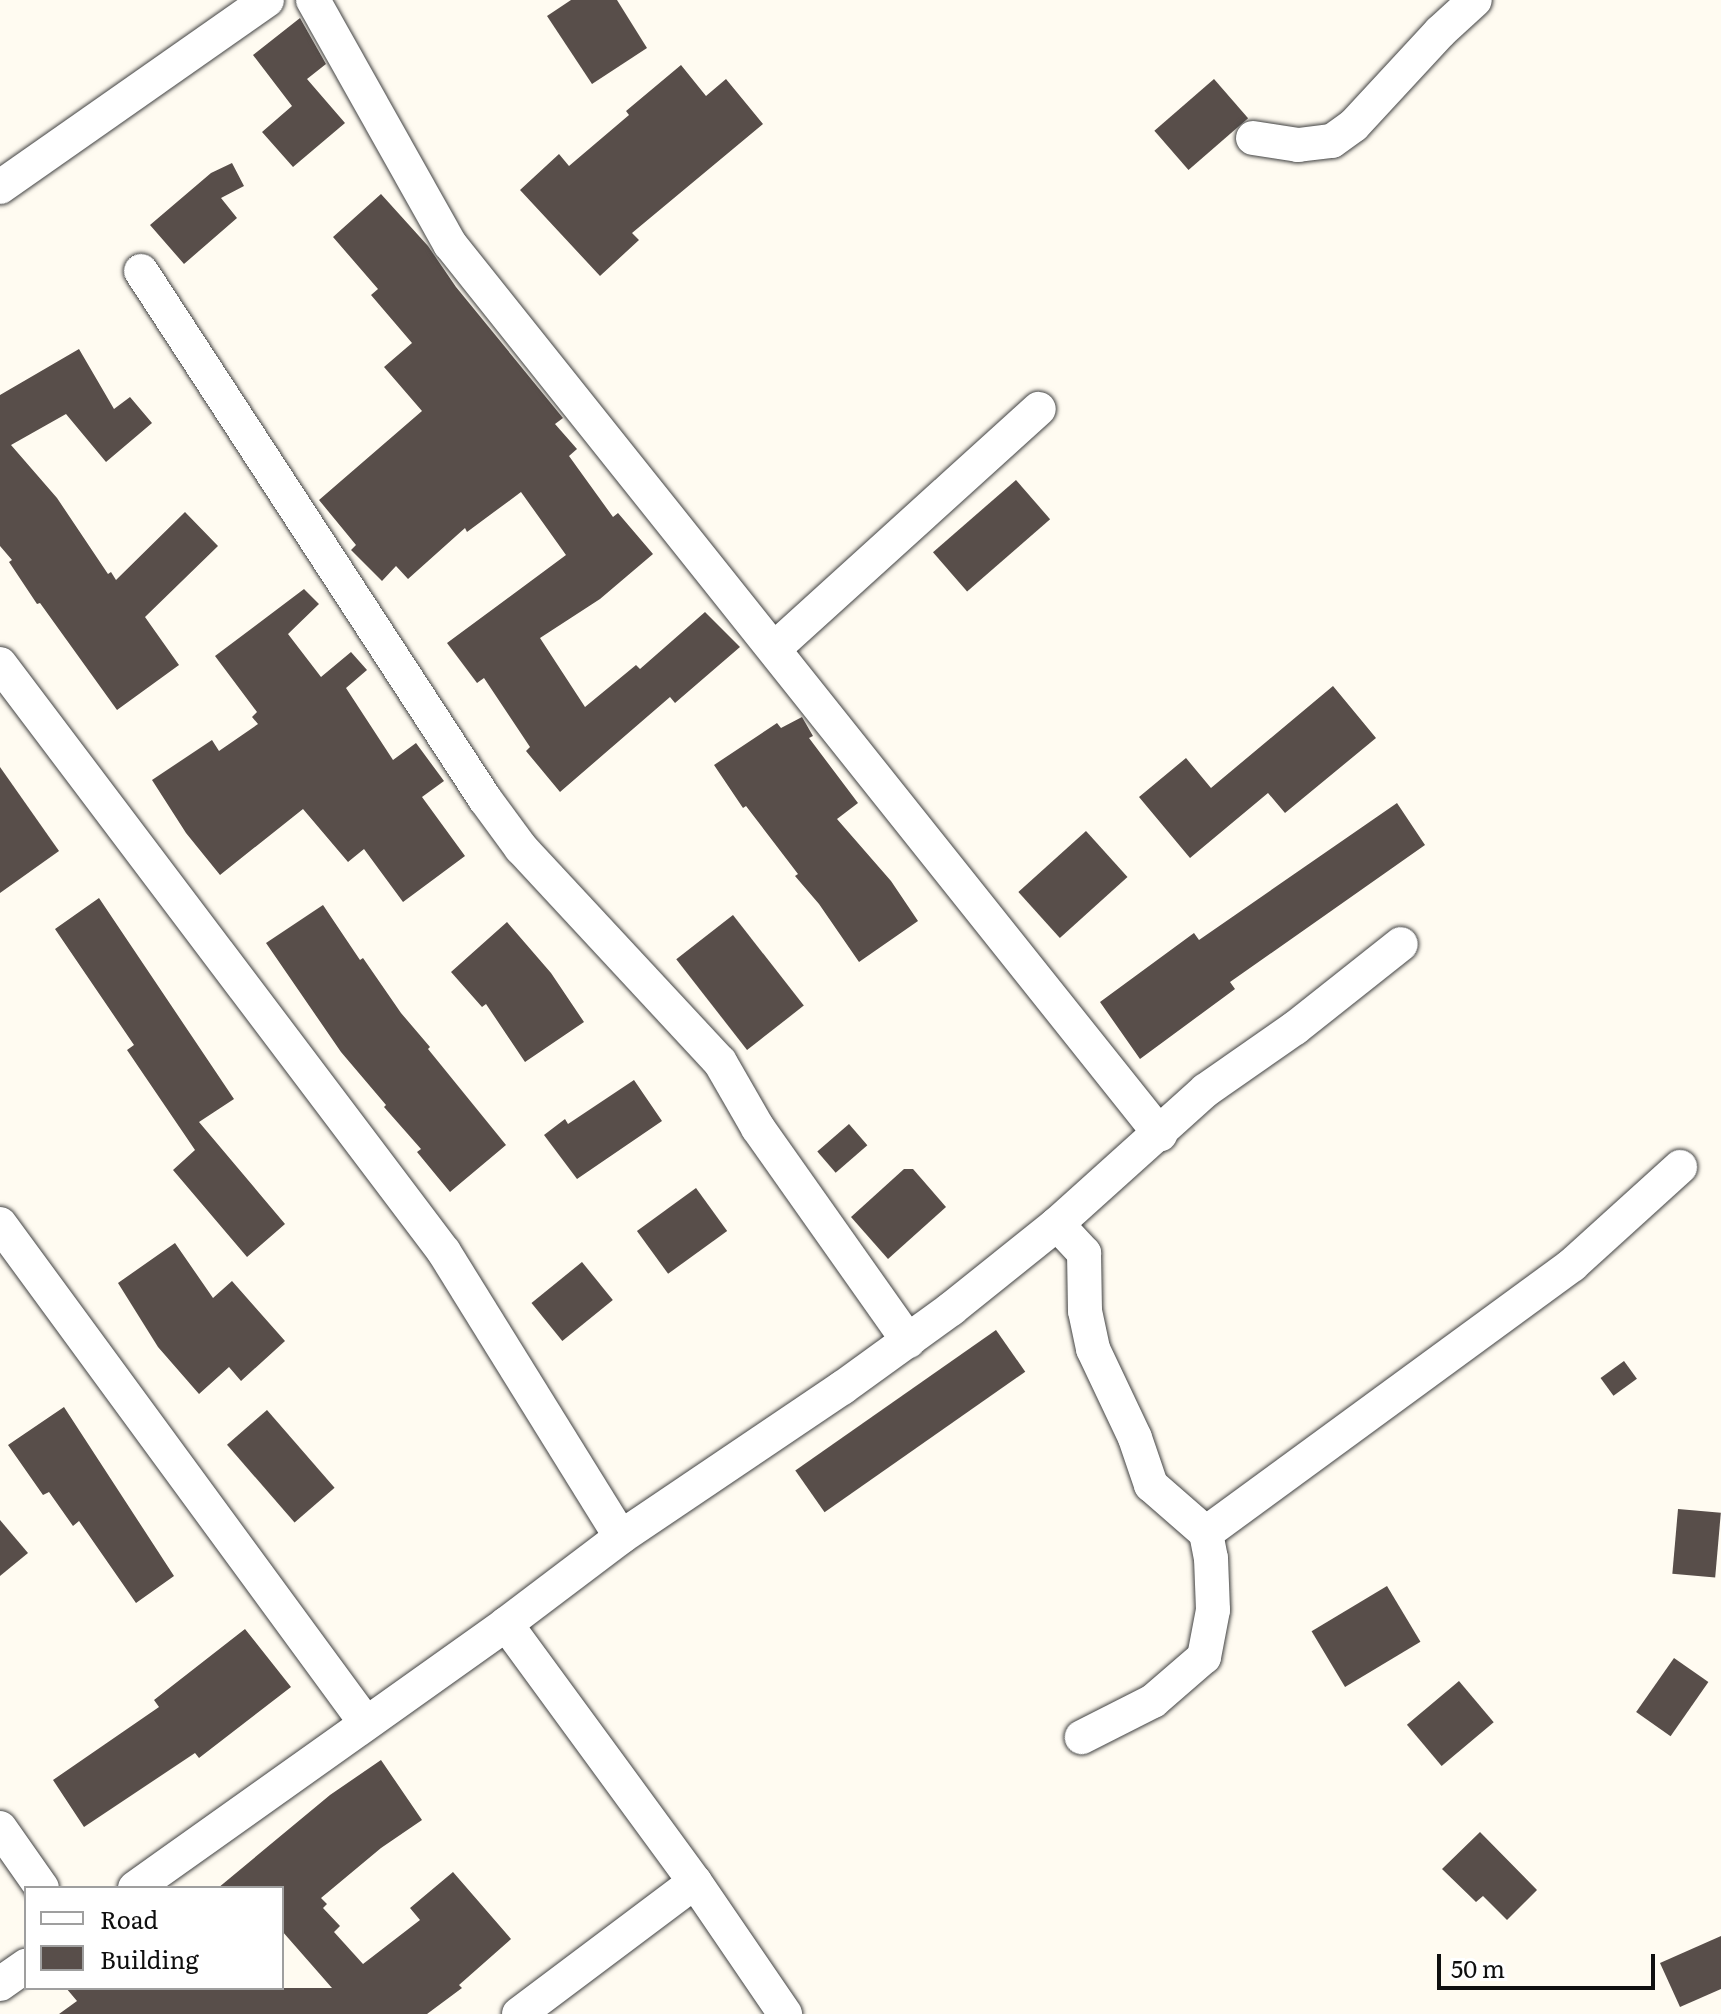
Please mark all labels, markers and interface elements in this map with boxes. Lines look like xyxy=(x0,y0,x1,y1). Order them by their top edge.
legend xyxy=(24,1886,284,1990)
text: Road xyxy=(100,1901,158,1936)
scale bar xyxy=(1441,1938,1659,1988)
text: Building xyxy=(100,1941,199,1976)
text: 50 m xyxy=(1451,1950,1505,1985)

